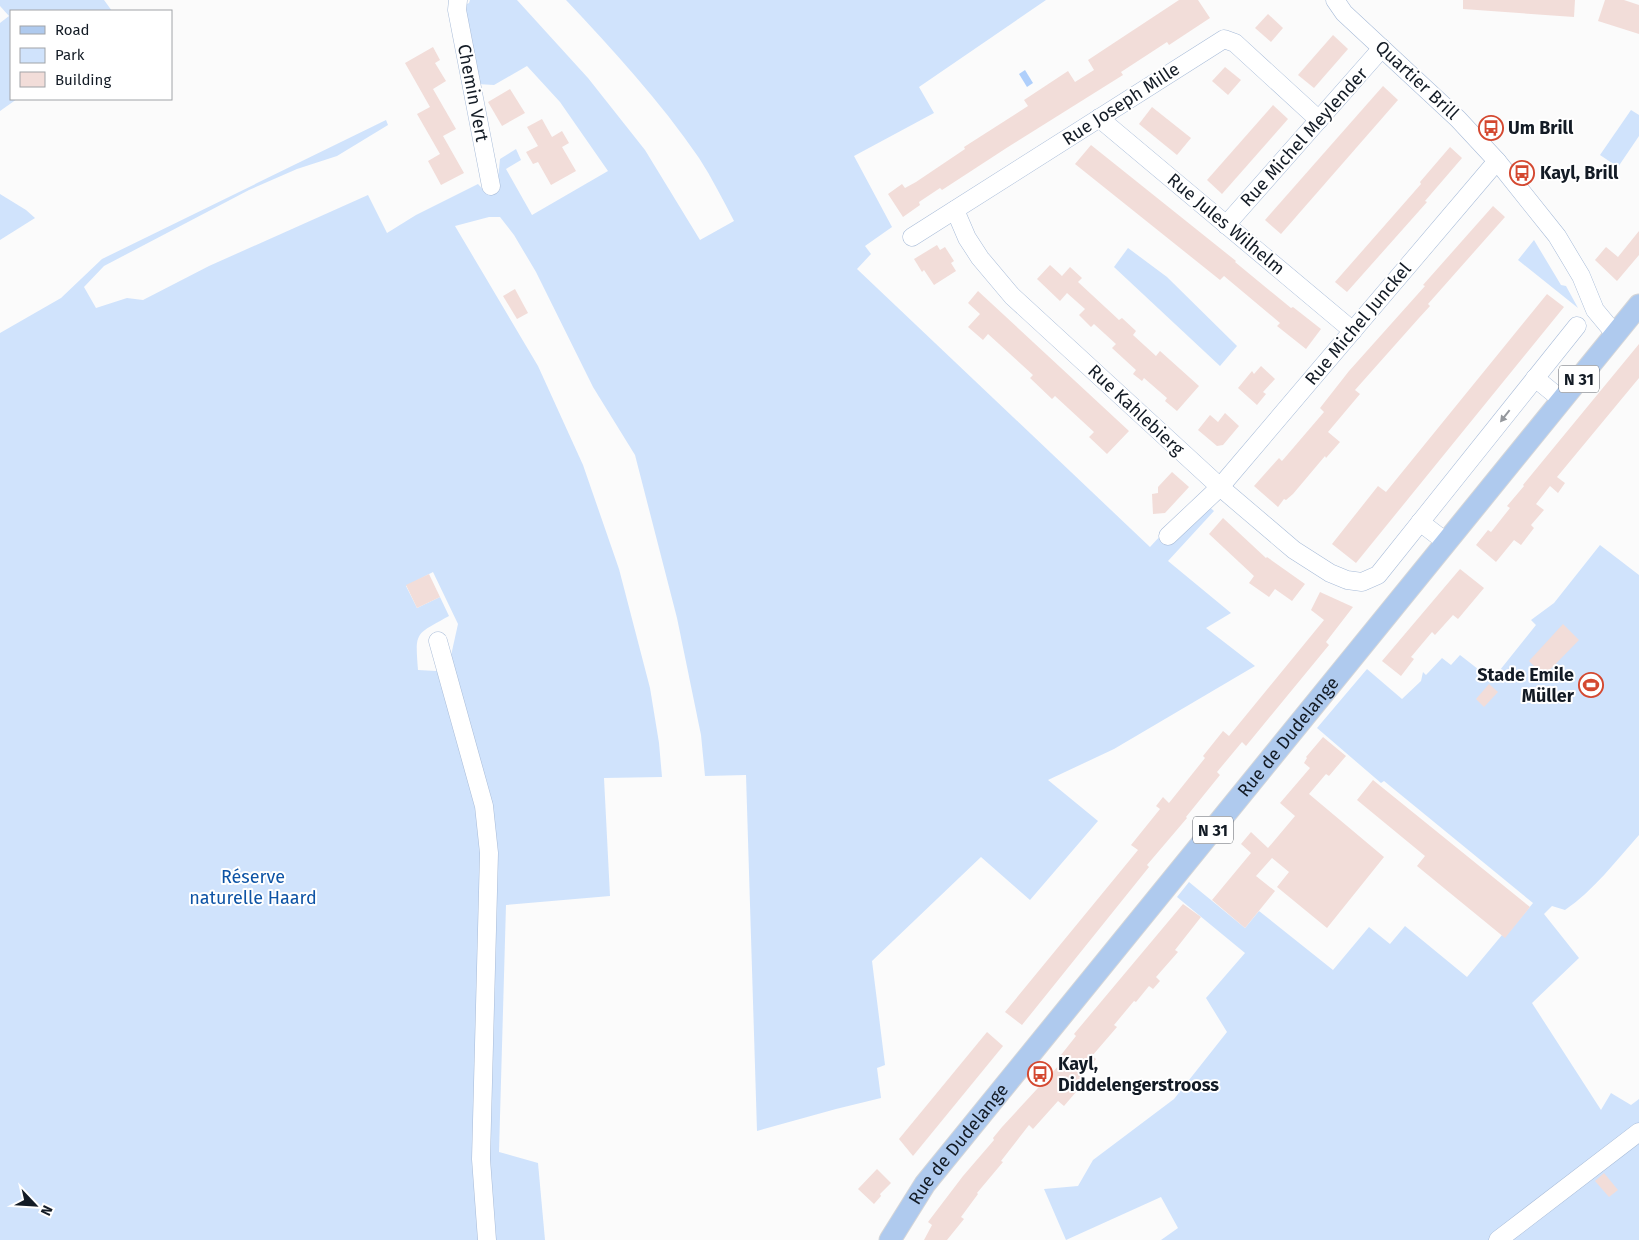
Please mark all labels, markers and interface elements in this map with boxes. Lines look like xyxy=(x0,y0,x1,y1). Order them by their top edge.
legend xyxy=(10,10,172,100)
text: Road xyxy=(55,21,90,39)
street label: Quartier Brill xyxy=(1371,36,1463,124)
street label: Chemin Vert xyxy=(453,42,493,144)
text: Park xyxy=(55,46,85,64)
street label: Rue Joseph Mille xyxy=(1058,58,1184,150)
street label: Rue Michel Meylender xyxy=(1236,63,1372,211)
text: Building xyxy=(55,71,111,89)
bus stop icon: Um Brill xyxy=(1478,115,1504,141)
place label: Um Brill xyxy=(1508,117,1574,139)
bus stop icon: Kayl, Brill xyxy=(1509,160,1535,186)
place label: Kayl, Brill xyxy=(1540,162,1619,184)
street label: Rue Jules Wilhelm xyxy=(1163,169,1289,279)
street label: Rue Michel Junckel xyxy=(1300,258,1416,390)
street label: Rue Kahlebierg xyxy=(1083,360,1189,461)
road number: N 31 xyxy=(1559,366,1599,392)
one-way arrow xyxy=(1500,409,1511,422)
place label: Stade Emile Müller xyxy=(1477,664,1575,707)
street label: Rue de Dudelange xyxy=(1233,672,1343,801)
sports icon: Stade Emile Müller xyxy=(1578,672,1604,698)
road number: N 31 xyxy=(1193,816,1233,844)
park label: Réserve naturelle Haard xyxy=(189,866,317,909)
place label: Kayl, Diddelengerstrooss xyxy=(1058,1053,1219,1096)
bus stop icon: Kayl, Diddelengerstrooss xyxy=(1027,1061,1053,1087)
street label: Rue de Dudelange xyxy=(904,1079,1013,1209)
north arrow xyxy=(10,1180,60,1230)
text: N xyxy=(37,1202,56,1218)

